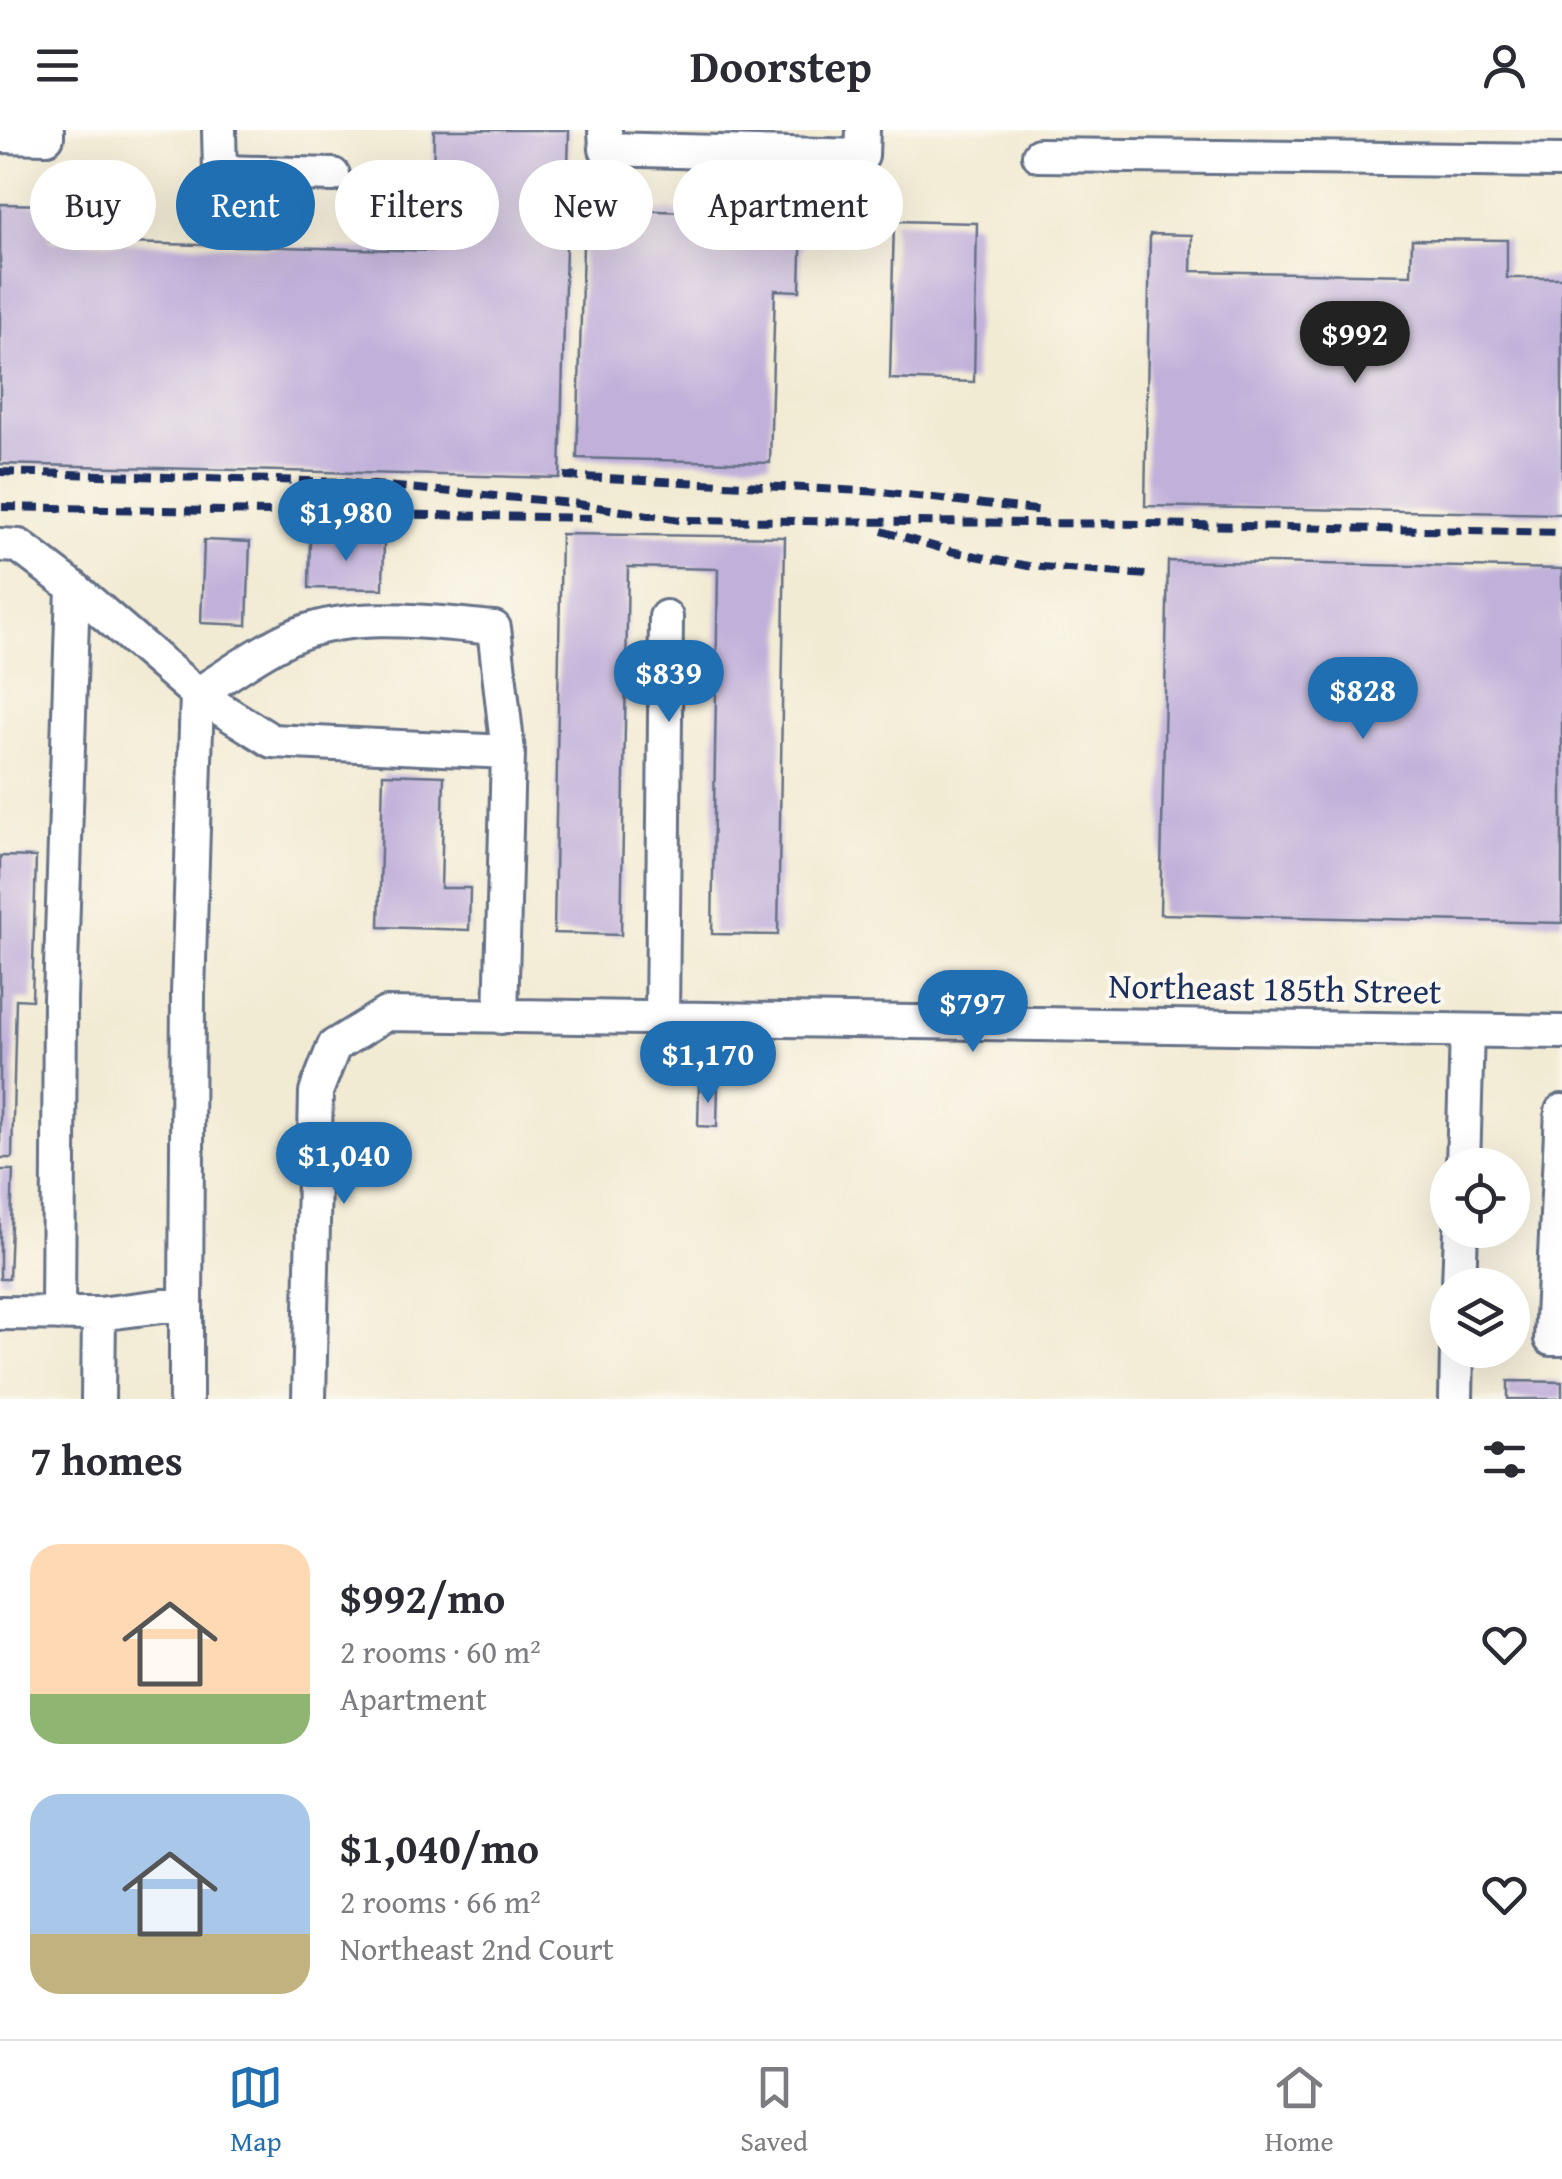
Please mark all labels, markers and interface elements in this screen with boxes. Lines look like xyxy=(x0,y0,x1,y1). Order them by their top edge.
text: Doorstep xyxy=(690,33,872,98)
icon: menu xyxy=(30,38,85,93)
icon: person xyxy=(1477,38,1532,93)
chip: Buy xyxy=(30,160,156,250)
chip: Rent xyxy=(176,160,315,250)
chip: Filters xyxy=(335,160,499,250)
chip: New xyxy=(519,160,653,250)
chip: Apartment xyxy=(673,160,903,250)
pin: $992 xyxy=(1296,301,1414,386)
text: $992 xyxy=(1322,310,1388,357)
pin: $1,980 xyxy=(265,479,427,564)
text: $1,980 xyxy=(300,488,392,535)
pin: $839 xyxy=(610,640,728,725)
text: $839 xyxy=(636,649,702,696)
pin: $828 xyxy=(1304,657,1422,742)
text: $828 xyxy=(1330,666,1396,713)
street label: Northeast 185th Street xyxy=(1108,960,1442,1016)
pin: $797 xyxy=(914,970,1032,1055)
text: $797 xyxy=(940,979,1006,1026)
pin: $1,170 xyxy=(627,1021,789,1106)
text: $1,170 xyxy=(662,1030,754,1077)
pin: $1,040 xyxy=(263,1122,425,1207)
text: $1,040 xyxy=(298,1131,390,1178)
map controls xyxy=(1430,1148,1530,1368)
button: locate xyxy=(1430,1148,1530,1248)
button: layers xyxy=(1430,1268,1530,1368)
text: 7 homes xyxy=(30,1429,183,1490)
icon: filters xyxy=(1477,1432,1532,1487)
text: $992/mo xyxy=(340,1567,505,1628)
icon: home xyxy=(110,1584,230,1704)
icon: heart xyxy=(1477,1617,1532,1672)
text: 2 rooms · 60 m² xyxy=(340,1628,541,1675)
text: Apartment xyxy=(340,1675,487,1722)
text: $1,040/mo xyxy=(340,1817,539,1878)
icon: home xyxy=(110,1834,230,1954)
icon: heart xyxy=(1477,1867,1532,1922)
text: 2 rooms · 66 m² xyxy=(340,1878,541,1925)
text: Northeast 2nd Court xyxy=(340,1925,614,1972)
tab: Map xyxy=(228,2060,283,2161)
tab: Saved xyxy=(740,2060,808,2161)
tab: Home xyxy=(1265,2060,1334,2161)

